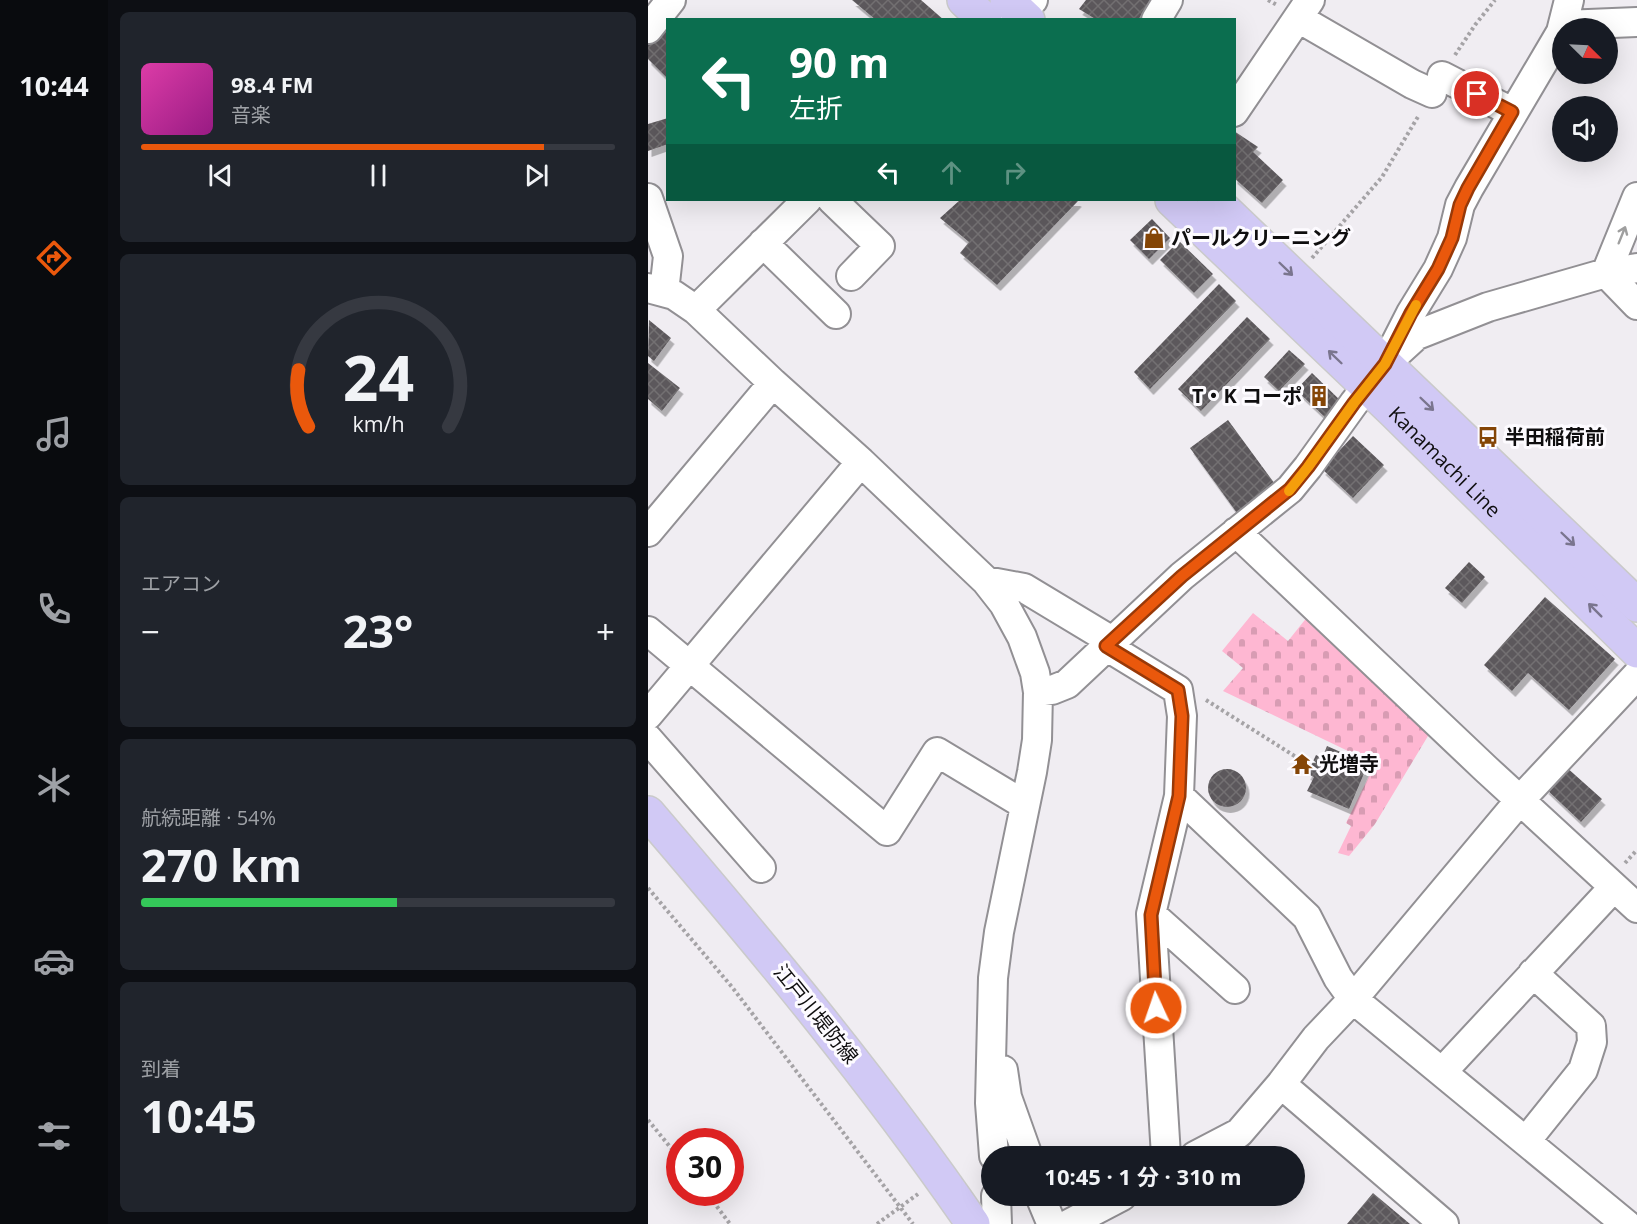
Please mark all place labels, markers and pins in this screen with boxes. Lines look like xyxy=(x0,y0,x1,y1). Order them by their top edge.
pin xyxy=(1451,68,1502,119)
place label: パールクリーニング xyxy=(1171,224,1351,251)
shop icon: パールクリーニング xyxy=(1142,226,1166,250)
place label: T・K コーポ xyxy=(1192,382,1302,409)
building icon: T・K コーポ xyxy=(1307,384,1331,408)
place label: 半田稲荷前 xyxy=(1505,423,1605,450)
bus stop icon: 半田稲荷前 xyxy=(1476,425,1500,449)
place label: 光増寺 xyxy=(1319,750,1379,777)
temple icon: 光増寺 xyxy=(1290,752,1314,776)

